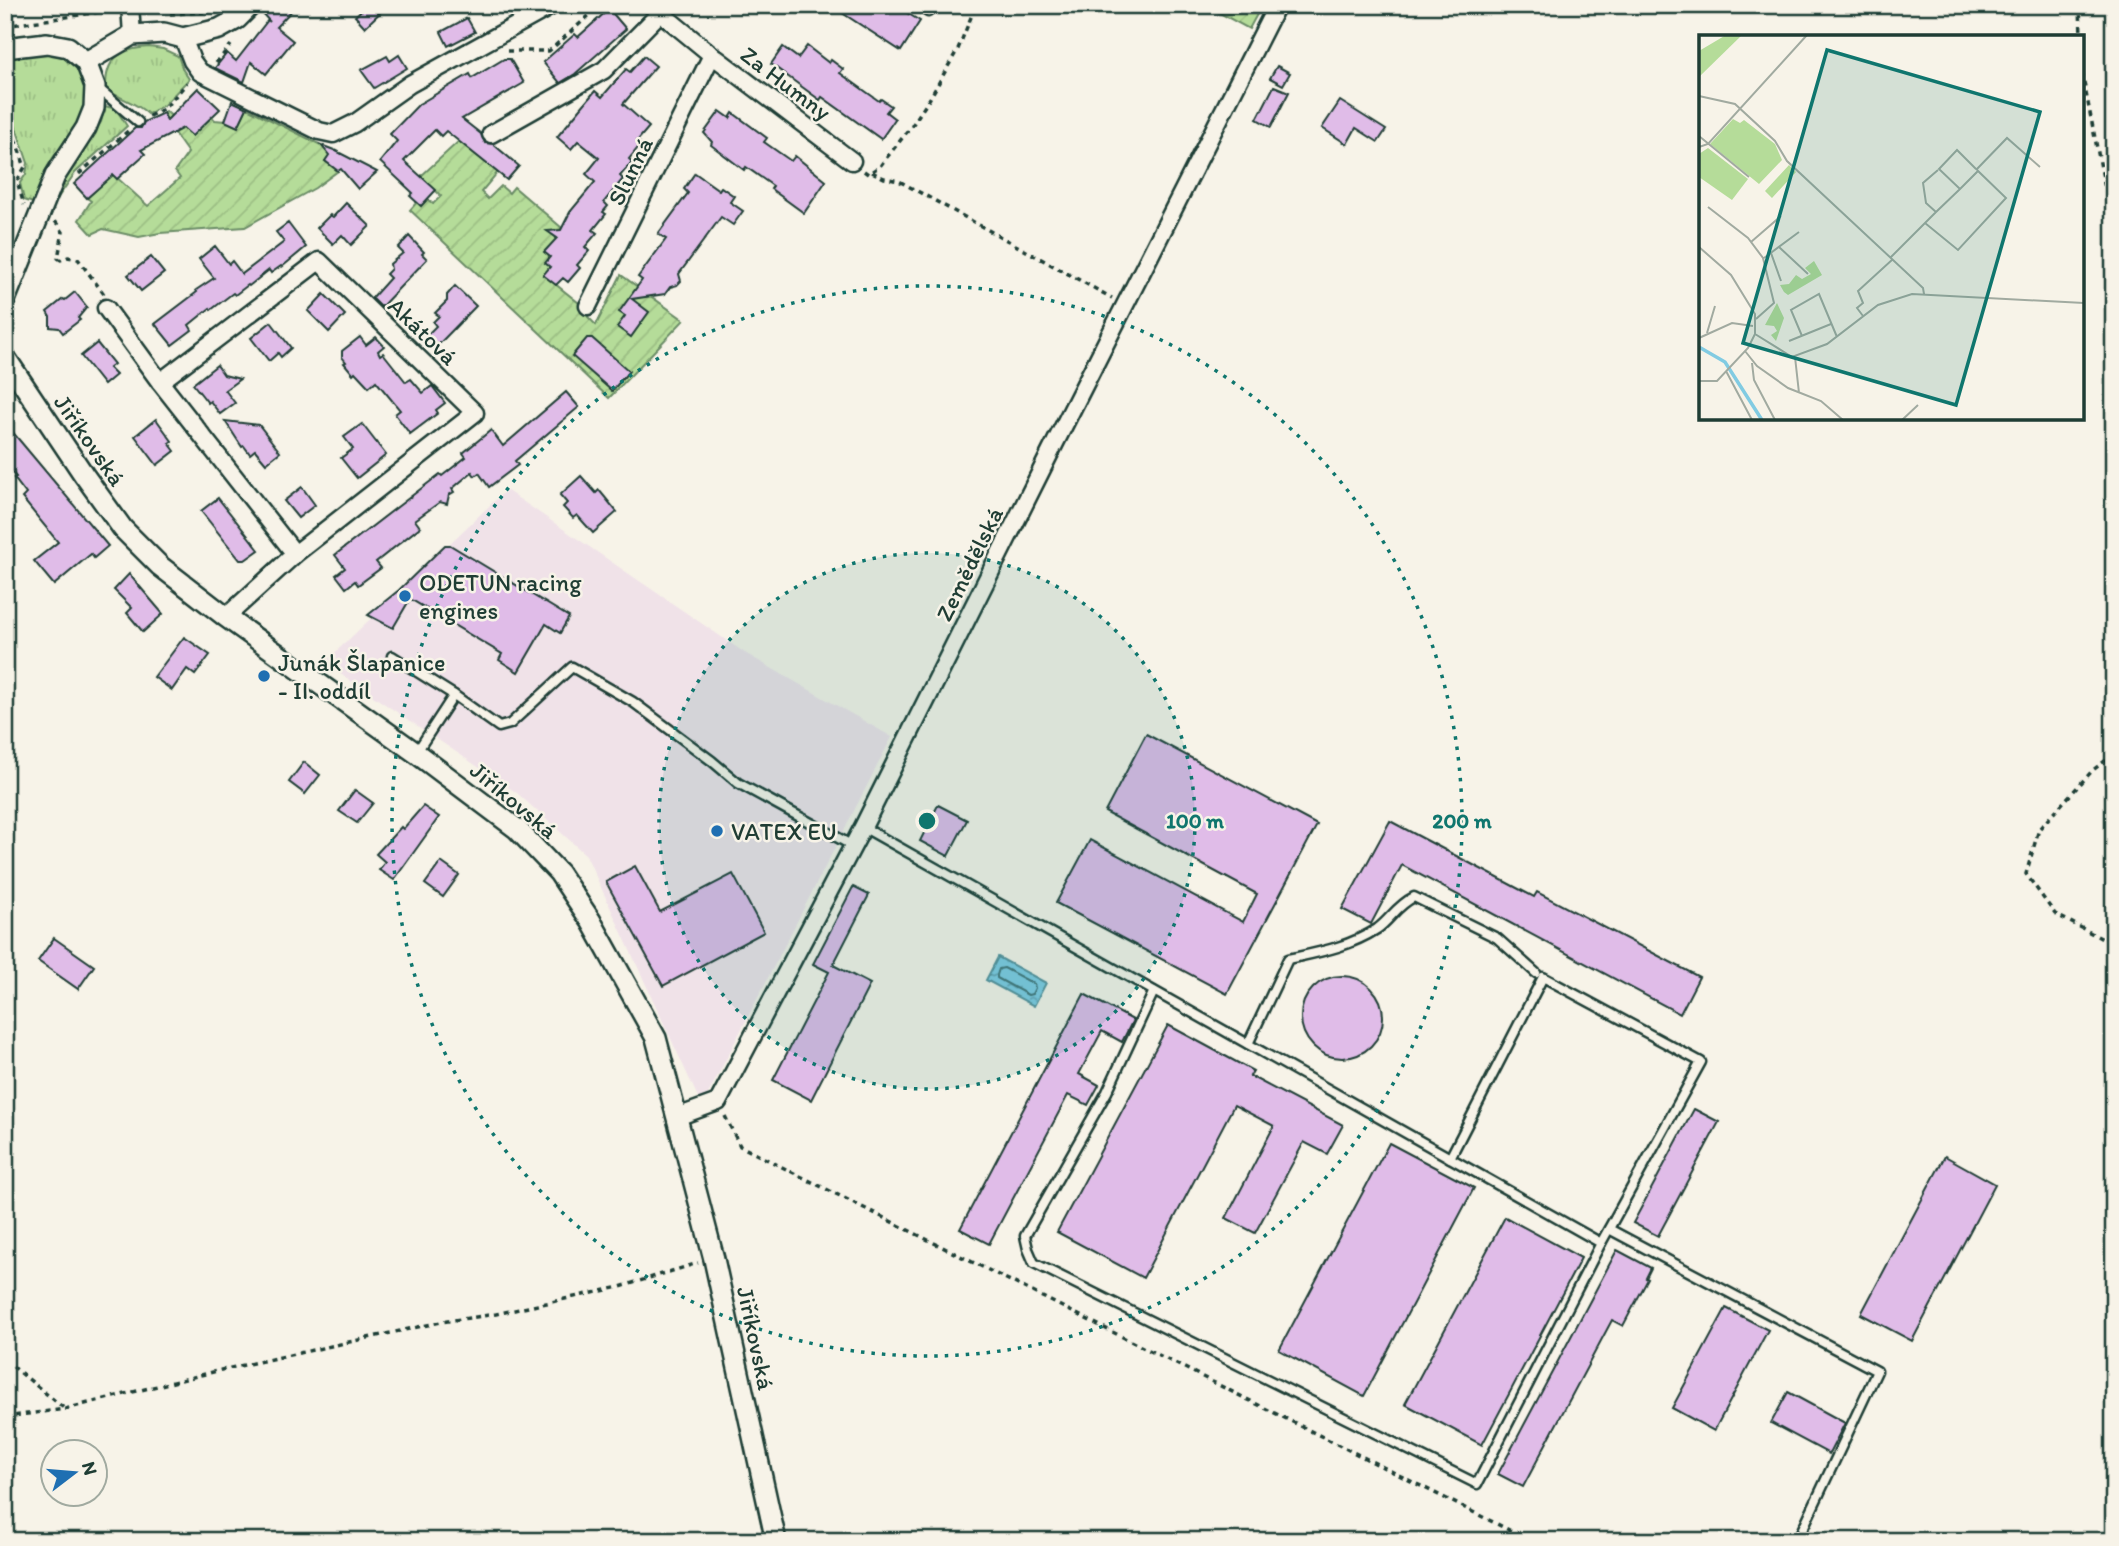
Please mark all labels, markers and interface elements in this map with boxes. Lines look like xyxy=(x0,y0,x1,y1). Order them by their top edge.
inset map xyxy=(1699,35,2084,420)
street label: Za Humny xyxy=(735,40,837,127)
street label: Slunná xyxy=(601,132,659,210)
street label: Akátová xyxy=(382,291,464,371)
street label: Jiříkovská xyxy=(48,389,132,492)
street label: Zemědělská xyxy=(929,502,1009,626)
place label: ODETUN racing engines xyxy=(419,568,582,625)
marker: ODETUN racing engines xyxy=(397,588,413,604)
place label: Junák Šlapanice - II. oddíl xyxy=(278,648,445,705)
marker: Junák Šlapanice - II. oddíl xyxy=(256,668,272,684)
street label: Jiříkovská xyxy=(464,755,564,845)
text: 100 m xyxy=(1166,808,1224,833)
text: 200 m xyxy=(1432,808,1492,833)
centre of rings xyxy=(915,809,939,833)
place label: VATEX EU xyxy=(731,817,837,846)
marker: VATEX EU xyxy=(709,823,725,839)
street label: Jiříkovská xyxy=(731,1284,781,1393)
north arrow xyxy=(38,1438,108,1508)
text: N xyxy=(77,1459,103,1478)

